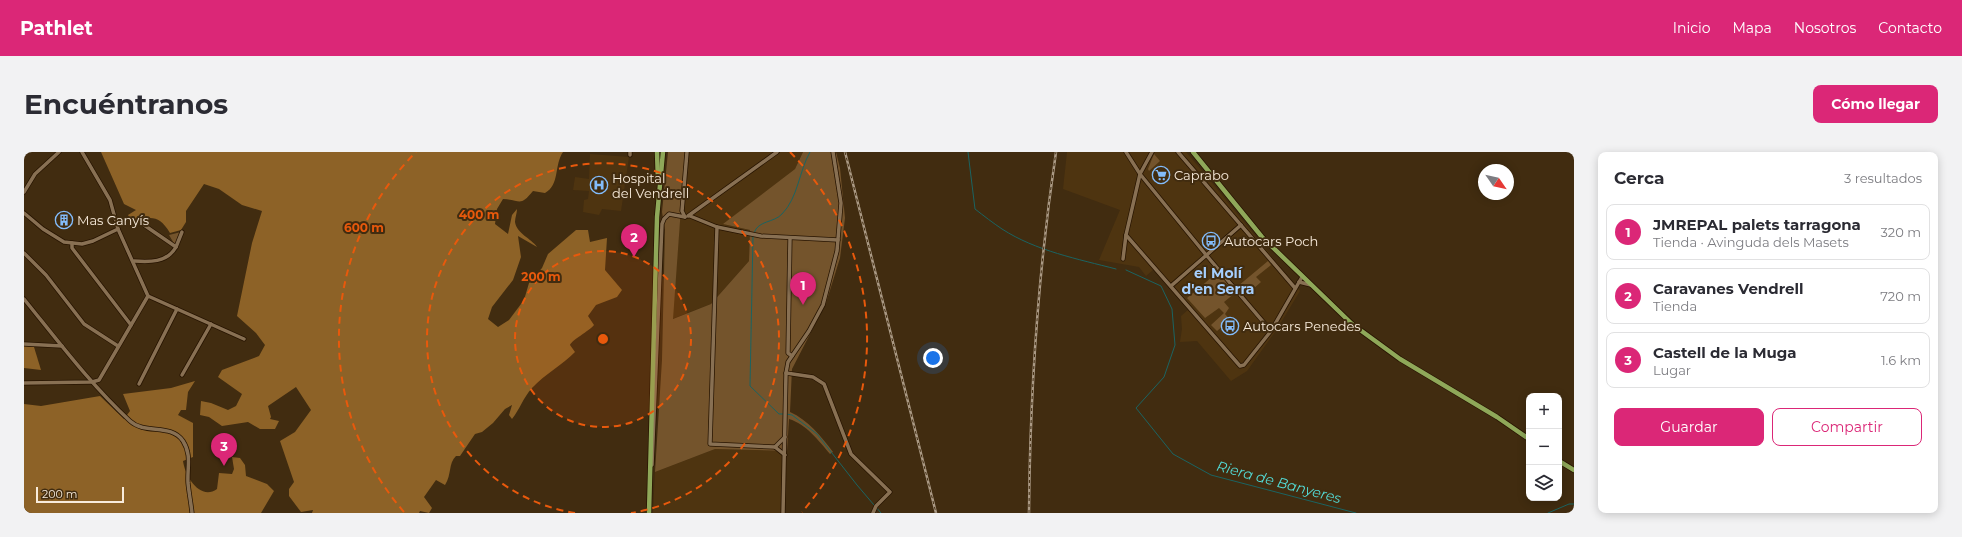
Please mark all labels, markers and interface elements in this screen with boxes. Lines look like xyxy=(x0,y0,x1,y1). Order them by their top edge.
text: Pathlet xyxy=(20,17,93,40)
text: Inicio xyxy=(1673,19,1710,37)
text: Mapa xyxy=(1732,19,1772,37)
text: Nosotros xyxy=(1794,19,1856,37)
text: Contacto xyxy=(1878,19,1942,37)
button: Cómo llegar xyxy=(1813,85,1938,123)
text: Encuéntranos xyxy=(24,87,228,121)
north arrow xyxy=(1478,164,1514,200)
supermarket icon: Caprabo xyxy=(1151,165,1171,185)
place label: Caprabo xyxy=(1174,167,1229,183)
text: Cerca xyxy=(1614,168,1664,188)
place label: Hospital del Vendrell xyxy=(612,170,689,201)
text: 3 resultados xyxy=(1844,170,1922,186)
hospital icon: Hospital del Vendrell xyxy=(589,175,609,195)
text: 400 m xyxy=(459,207,499,222)
building icon: Mas Canyís xyxy=(54,210,74,230)
place label: Mas Canyís xyxy=(77,212,149,228)
text: JMREPAL palets tarragona xyxy=(1653,215,1861,234)
text: 600 m xyxy=(344,220,384,235)
pin: 2 xyxy=(621,224,647,257)
text: 1 xyxy=(1625,224,1631,240)
text: 320 m xyxy=(1881,224,1921,240)
bus stop icon: Autocars Poch xyxy=(1201,231,1221,251)
place label: Autocars Poch xyxy=(1224,233,1318,249)
text: Tienda · Avinguda dels Masets xyxy=(1653,234,1849,250)
district label: el Molí d'en Serra xyxy=(1181,264,1255,298)
text: 200 m xyxy=(521,269,561,284)
pin: 1 xyxy=(790,272,816,305)
text: Caravanes Vendrell xyxy=(1653,279,1804,298)
text: 2 xyxy=(1624,288,1632,304)
text: 720 m xyxy=(1880,288,1921,304)
text: Tienda xyxy=(1653,298,1697,314)
bus stop icon: Autocars Penedes xyxy=(1220,316,1240,336)
place label: Autocars Penedes xyxy=(1243,318,1361,334)
centre of rings xyxy=(596,332,610,346)
text: Castell de la Muga xyxy=(1653,343,1797,362)
your location xyxy=(923,348,943,368)
text: 3 xyxy=(1624,352,1632,368)
text: 1.6 km xyxy=(1881,352,1921,368)
text: Lugar xyxy=(1653,362,1691,378)
map controls xyxy=(1526,393,1562,501)
button: + xyxy=(1526,393,1562,429)
button: Guardar xyxy=(1614,408,1764,446)
button: Compartir xyxy=(1772,408,1922,446)
button: − xyxy=(1526,429,1562,465)
pin: 3 xyxy=(211,433,237,466)
water label: Riera de Banyeres xyxy=(1215,457,1343,507)
button: layers xyxy=(1526,465,1562,501)
scale bar xyxy=(36,485,124,504)
text: 200 m xyxy=(42,487,77,501)

